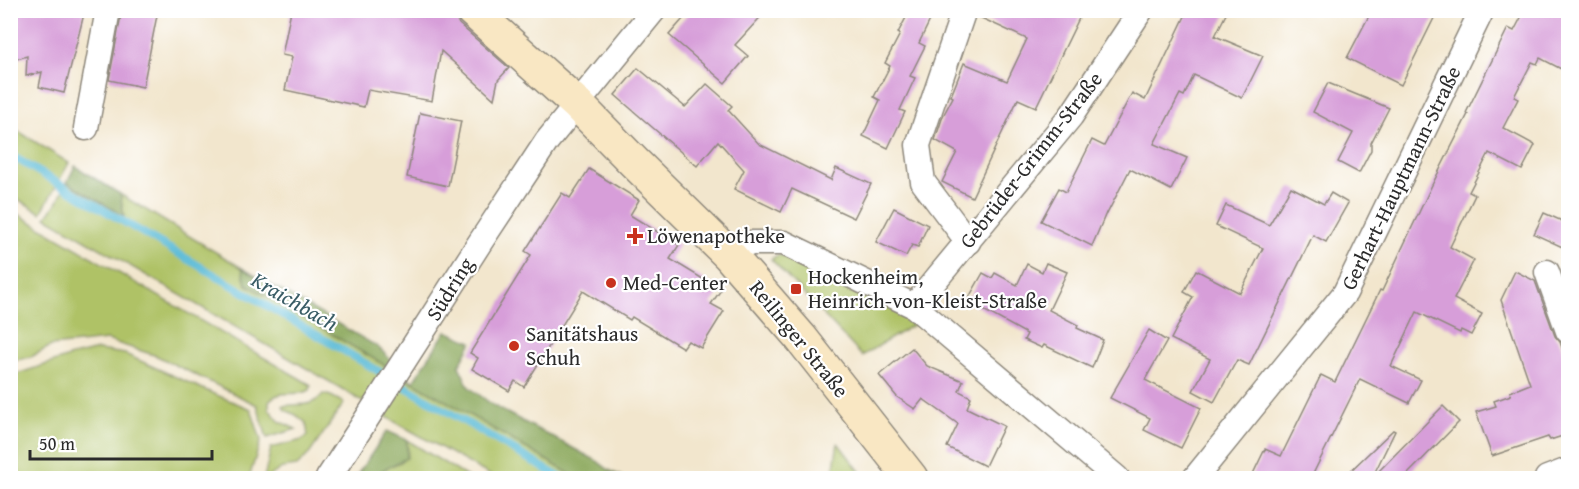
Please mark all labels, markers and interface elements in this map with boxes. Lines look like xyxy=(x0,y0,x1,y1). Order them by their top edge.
street label: Gerhart-Hauptmann-Straße xyxy=(1333,60,1468,295)
street label: Gebrüder-Grimm-Straße xyxy=(952,65,1110,255)
place label: Löwenapotheke xyxy=(647,220,785,251)
marker: Löwenapotheke xyxy=(628,229,642,243)
street label: Südring xyxy=(418,251,481,326)
place label: Hockenheim, Heinrich-von-Kleist-Straße xyxy=(808,261,1047,316)
water label: Kraichbach xyxy=(245,263,344,339)
place label: Med-Center xyxy=(623,267,728,298)
street label: Reilinger Straße xyxy=(742,273,857,404)
marker: Med-Center xyxy=(604,276,618,290)
marker: Hockenheim, Heinrich-von-Kleist-Straße xyxy=(789,282,803,296)
place label: Sanitätshaus Schuh xyxy=(526,318,638,373)
marker: Sanitätshaus Schuh xyxy=(507,339,521,353)
scale bar xyxy=(30,423,212,461)
text: 50 m xyxy=(39,430,75,457)

